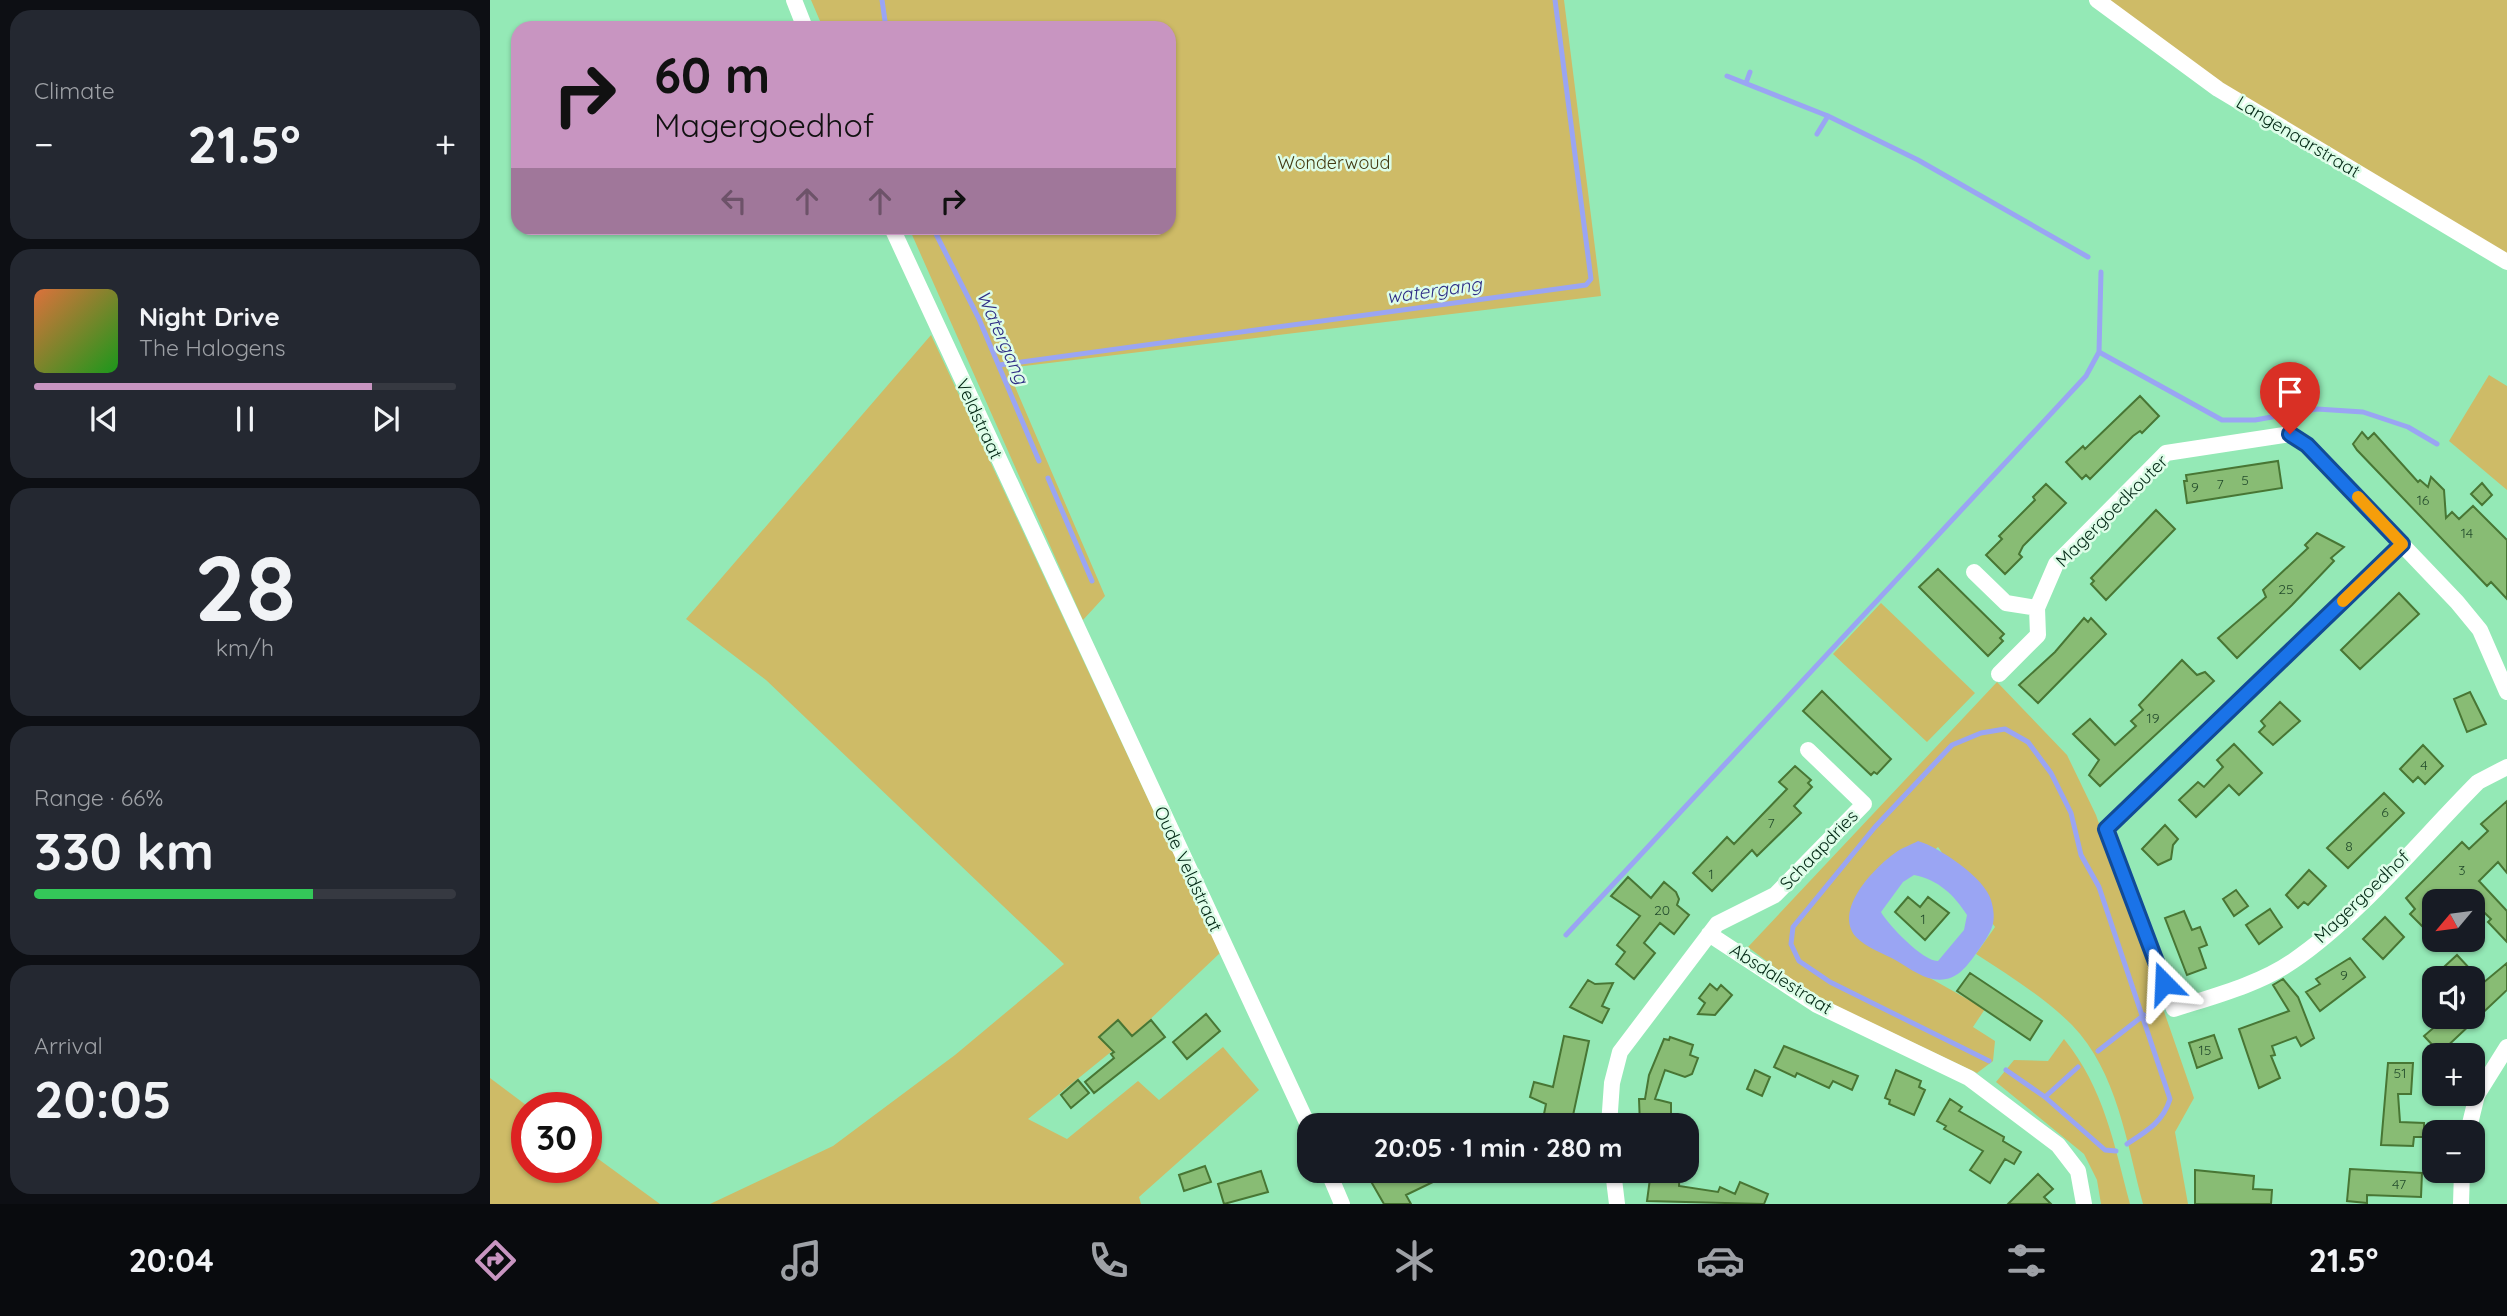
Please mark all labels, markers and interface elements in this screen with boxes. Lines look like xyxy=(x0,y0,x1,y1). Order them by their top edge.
text: 60 m xyxy=(654,44,770,105)
icon: right xyxy=(539,49,630,140)
text: Climate xyxy=(34,76,115,105)
street label: Langenaarstraat xyxy=(2232,91,2364,183)
text: Magergoedhof xyxy=(654,105,874,145)
text: 21.5° xyxy=(188,111,301,176)
text: − xyxy=(34,120,54,168)
text: + xyxy=(435,120,456,168)
park label: Wonderwoud xyxy=(1278,151,1390,174)
icon: left xyxy=(715,182,753,220)
icon: ahead xyxy=(788,182,826,220)
icon: ahead xyxy=(861,182,899,220)
icon: right xyxy=(934,182,972,220)
water label: watergang xyxy=(1385,271,1484,309)
water label: Watergang xyxy=(972,286,1035,389)
text: Night Drive xyxy=(139,300,280,333)
text: The Halogens xyxy=(139,333,286,362)
pin xyxy=(2260,362,2320,434)
icon: arrive xyxy=(2271,373,2309,411)
street label: Veldstraat xyxy=(951,375,1008,463)
icon: previous xyxy=(85,400,123,438)
icon: pause xyxy=(226,400,264,438)
icon: next xyxy=(367,400,405,438)
street label: Magergoedkouter xyxy=(2051,450,2173,572)
house number: 5 xyxy=(2241,471,2249,489)
house number: 7 xyxy=(2216,475,2224,493)
house number: 9 xyxy=(2191,478,2199,496)
house number: 16 xyxy=(2417,491,2430,509)
house number: 14 xyxy=(2461,524,2473,542)
text: 28 xyxy=(194,530,296,644)
house number: 25 xyxy=(2278,580,2294,598)
text: km/h xyxy=(216,633,274,662)
house number: 19 xyxy=(2147,709,2160,727)
house number: 4 xyxy=(2420,756,2428,774)
text: Range · 66% xyxy=(34,783,163,812)
street label: Oude Veldstraat xyxy=(1149,802,1228,935)
house number: 6 xyxy=(2381,803,2389,821)
street label: Schaapdries xyxy=(1775,805,1863,895)
house number: 7 xyxy=(1767,814,1775,832)
text: 330 km xyxy=(34,818,214,883)
house number: 8 xyxy=(2345,837,2353,855)
street label: Magergoedhof xyxy=(2309,845,2415,948)
house number: 3 xyxy=(2458,861,2466,879)
house number: 1 xyxy=(1708,865,1714,883)
north arrow xyxy=(2422,889,2485,952)
map controls xyxy=(2422,889,2485,1183)
house number: 20 xyxy=(1654,901,1670,919)
house number: 1 xyxy=(1920,910,1926,928)
street label: Absdalestraat xyxy=(1726,938,1837,1019)
position arrow xyxy=(2127,946,2201,1020)
house number: 9 xyxy=(2340,966,2348,984)
button: sound xyxy=(2422,966,2485,1029)
text: Arrival xyxy=(34,1031,103,1060)
house number: 15 xyxy=(2199,1041,2211,1059)
button: + xyxy=(2422,1043,2485,1106)
house number: 51 xyxy=(2394,1064,2406,1082)
text: 20:05 xyxy=(34,1066,172,1131)
speed limit sign: 30 xyxy=(511,1092,602,1183)
button: − xyxy=(2422,1120,2485,1183)
text: 20:05 · 1 min · 280 m xyxy=(1374,1131,1622,1164)
house number: 47 xyxy=(2392,1175,2406,1193)
icon: directions xyxy=(471,1236,520,1285)
icon: music xyxy=(777,1236,826,1285)
icon: phone xyxy=(1084,1236,1133,1285)
icon: climate xyxy=(1390,1236,1439,1285)
icon: car xyxy=(1696,1236,1745,1285)
icon: filters xyxy=(2002,1236,2051,1285)
text: 20:04 xyxy=(129,1240,214,1280)
text: 21.5° xyxy=(2309,1240,2378,1280)

